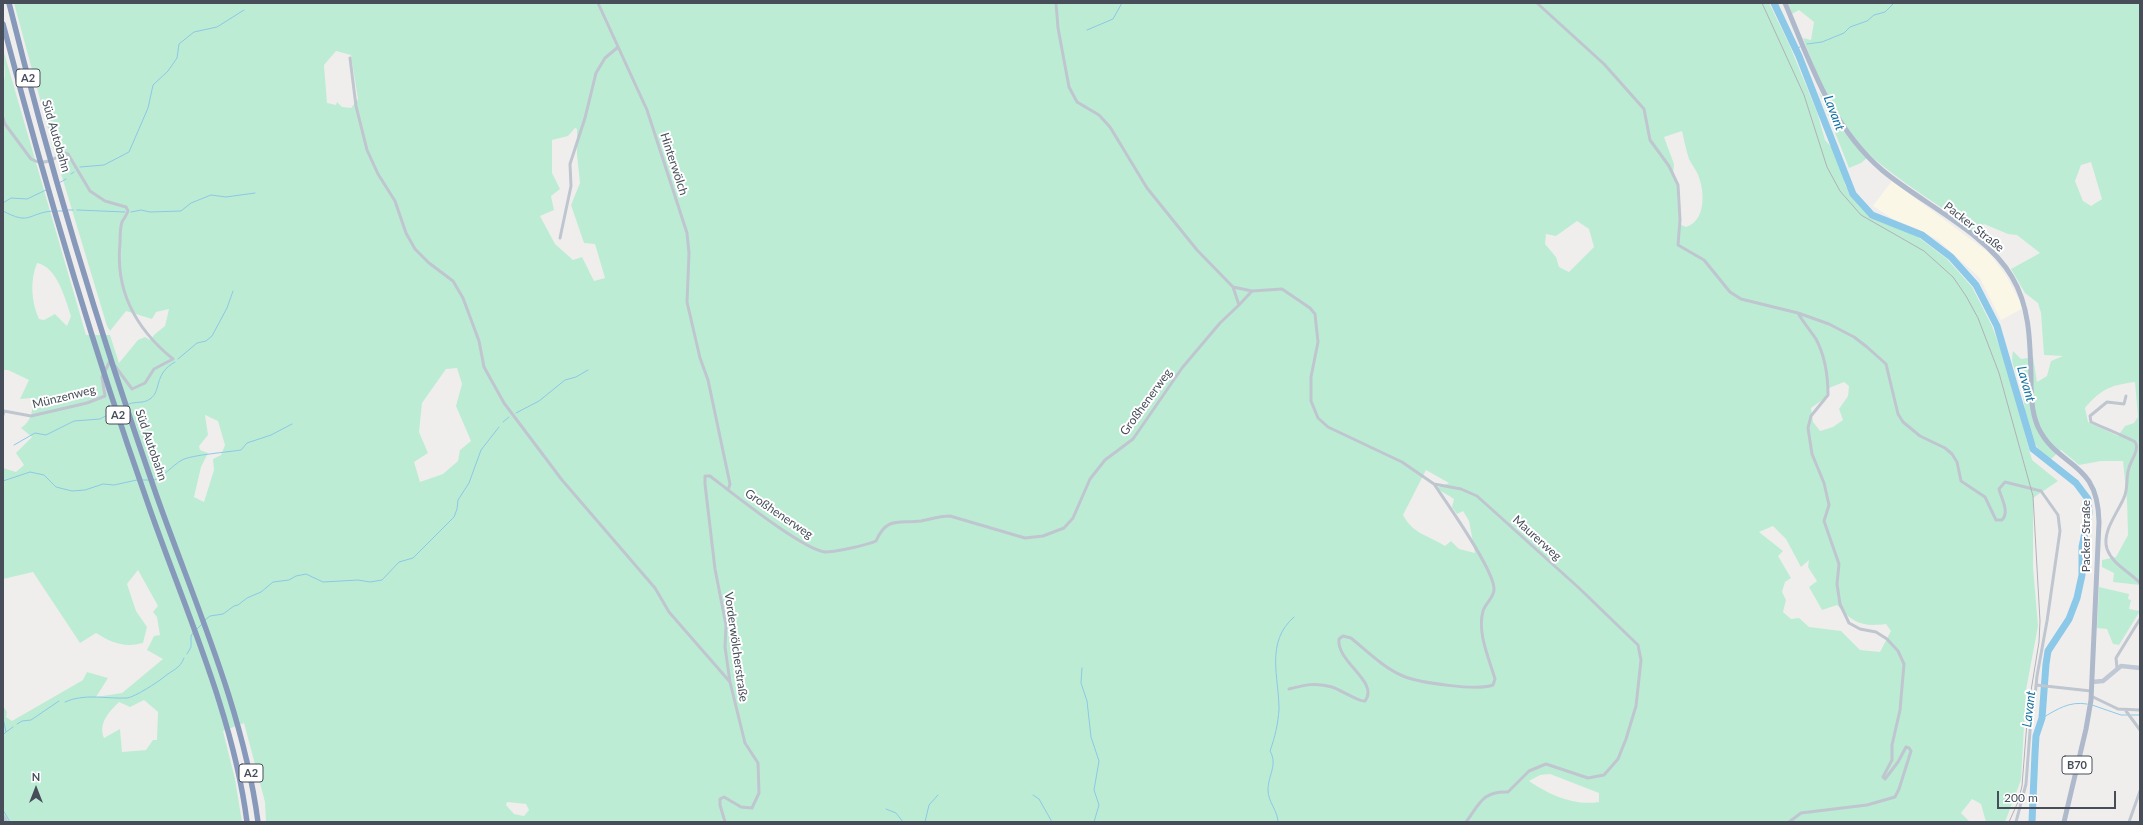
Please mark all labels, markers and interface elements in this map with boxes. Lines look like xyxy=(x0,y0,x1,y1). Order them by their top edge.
road number: A2 xyxy=(16,69,40,87)
water label: Lavant xyxy=(1820,93,1848,133)
street label: Süd Autobahn xyxy=(39,98,73,174)
street label: Hinterwölch xyxy=(657,131,691,197)
street label: Packer Straße xyxy=(1941,199,2007,255)
water label: Lavant xyxy=(2013,364,2039,404)
street label: Großhenerweg xyxy=(1117,366,1175,438)
street label: Münzenweg xyxy=(31,382,97,412)
road number: A2 xyxy=(106,406,130,424)
street label: Süd Autobahn xyxy=(132,407,170,483)
street label: Großhenerweg xyxy=(742,486,816,542)
street label: Packer Straße xyxy=(2079,500,2093,572)
street label: Maurerweg xyxy=(1510,512,1564,564)
street label: Vorderwölcherstraße xyxy=(721,591,751,703)
water label: Lavant xyxy=(2019,690,2039,728)
road number: B70 xyxy=(2062,756,2092,774)
road number: A2 xyxy=(239,764,263,782)
north arrow xyxy=(16,769,56,809)
text: N xyxy=(32,770,40,783)
scale bar xyxy=(1999,783,2118,809)
text: 200 m xyxy=(2004,790,2038,805)

